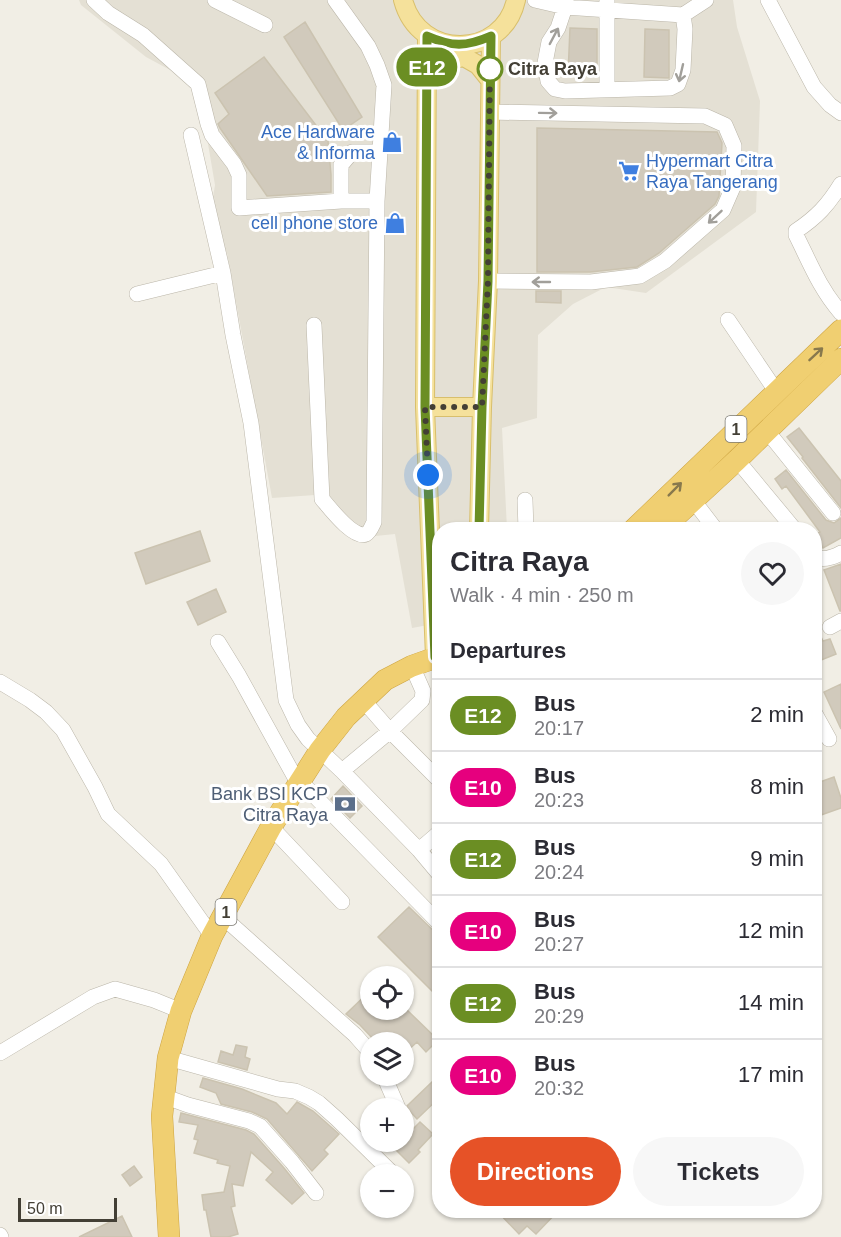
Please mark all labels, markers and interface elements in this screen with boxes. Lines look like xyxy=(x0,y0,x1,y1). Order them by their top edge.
one-way arrow xyxy=(549,27,560,45)
line badge: E12 xyxy=(392,48,462,86)
text: E12 xyxy=(408,56,446,79)
marker: Citra Raya xyxy=(477,56,503,82)
place label: Citra Raya xyxy=(508,59,598,79)
one-way arrow xyxy=(675,63,687,82)
one-way arrow xyxy=(537,107,557,119)
place label: Ace Hardware & Informa xyxy=(261,122,376,163)
shop icon: Ace Hardware & Informa xyxy=(380,130,404,154)
place label: Hypermart Citra Raya Tangerang xyxy=(646,151,778,192)
supermarket icon: Hypermart Citra Raya Tangerang xyxy=(617,159,641,183)
one-way arrow xyxy=(708,210,723,224)
shop icon: cell phone store xyxy=(383,211,407,235)
place label: cell phone store xyxy=(251,213,378,233)
one-way arrow xyxy=(532,276,552,288)
one-way arrow xyxy=(808,347,823,361)
road number: 1 xyxy=(726,416,746,442)
your location xyxy=(413,460,443,490)
one-way arrow xyxy=(667,482,682,497)
button: heart xyxy=(741,542,804,605)
text: Citra Raya xyxy=(450,546,589,577)
text: Walk · 4 min · 250 m xyxy=(450,584,634,606)
text: Departures xyxy=(450,638,566,663)
text: Bus xyxy=(534,691,576,716)
text: 2 min xyxy=(750,702,804,727)
text: E12 xyxy=(464,704,502,727)
text: 20:17 xyxy=(534,717,584,739)
text: Bus xyxy=(534,763,576,788)
text: 8 min xyxy=(750,774,804,799)
text: E10 xyxy=(464,776,502,799)
place label: Bank BSI KCP Citra Raya xyxy=(211,784,329,825)
text: 20:23 xyxy=(534,789,584,811)
bank icon: Bank BSI KCP Citra Raya xyxy=(333,792,357,816)
text: Bus xyxy=(534,835,576,860)
text: 9 min xyxy=(750,846,804,871)
text: E12 xyxy=(464,848,502,871)
text: 20:24 xyxy=(534,861,584,883)
road number: 1 xyxy=(216,899,236,925)
text: Bus xyxy=(534,907,576,932)
text: 12 min xyxy=(738,918,804,943)
text: E10 xyxy=(464,920,502,943)
text: 20:27 xyxy=(534,933,584,955)
map controls xyxy=(360,966,414,1218)
button: locate xyxy=(360,966,414,1020)
text: Bus xyxy=(534,979,576,1004)
text: 14 min xyxy=(738,990,804,1015)
text: E12 xyxy=(464,992,502,1015)
text: 20:29 xyxy=(534,1005,584,1027)
button: layers xyxy=(360,1032,414,1086)
text: Bus xyxy=(534,1051,576,1076)
text: 17 min xyxy=(738,1062,804,1087)
text: E10 xyxy=(464,1064,502,1087)
text: 20:32 xyxy=(534,1077,584,1099)
button: + xyxy=(360,1098,414,1152)
button: Directions xyxy=(450,1137,621,1206)
button: Tickets xyxy=(633,1137,804,1206)
button: − xyxy=(360,1164,414,1218)
scale bar xyxy=(18,1195,117,1222)
text: 50 m xyxy=(27,1200,63,1217)

